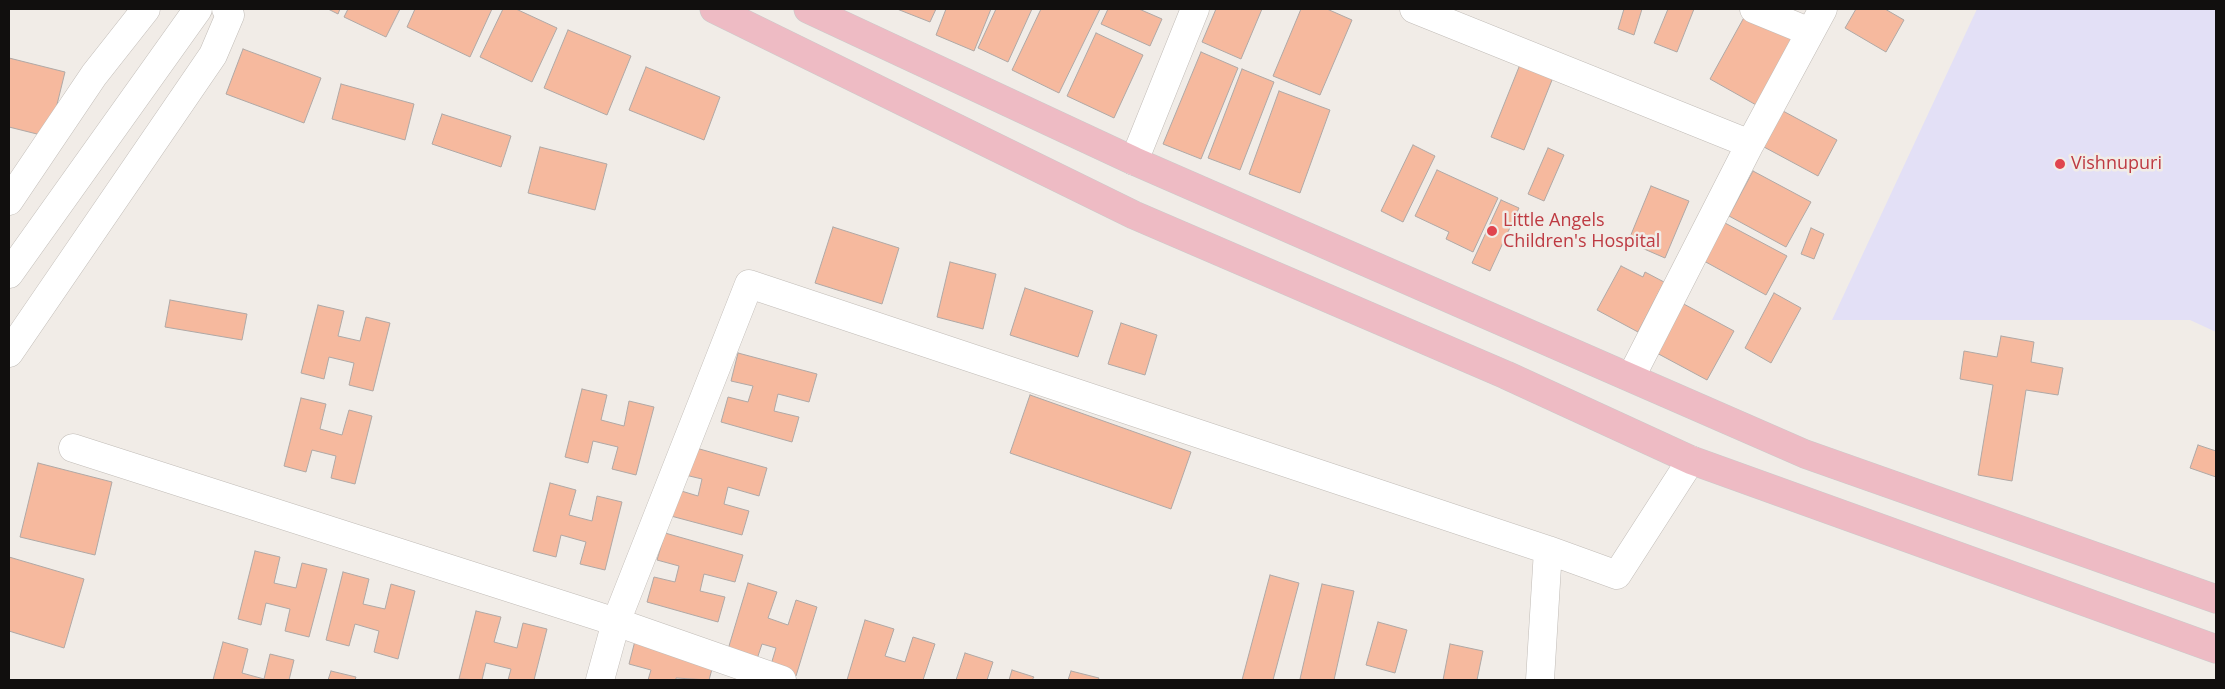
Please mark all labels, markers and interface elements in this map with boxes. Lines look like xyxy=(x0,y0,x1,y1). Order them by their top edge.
place label: Vishnupuri xyxy=(2071,153,2162,175)
marker: Vishnupuri xyxy=(2053,157,2067,171)
place label: Little Angels Children's Hospital xyxy=(1503,210,1660,252)
marker: Little Angels Children's Hospital xyxy=(1485,224,1499,238)

